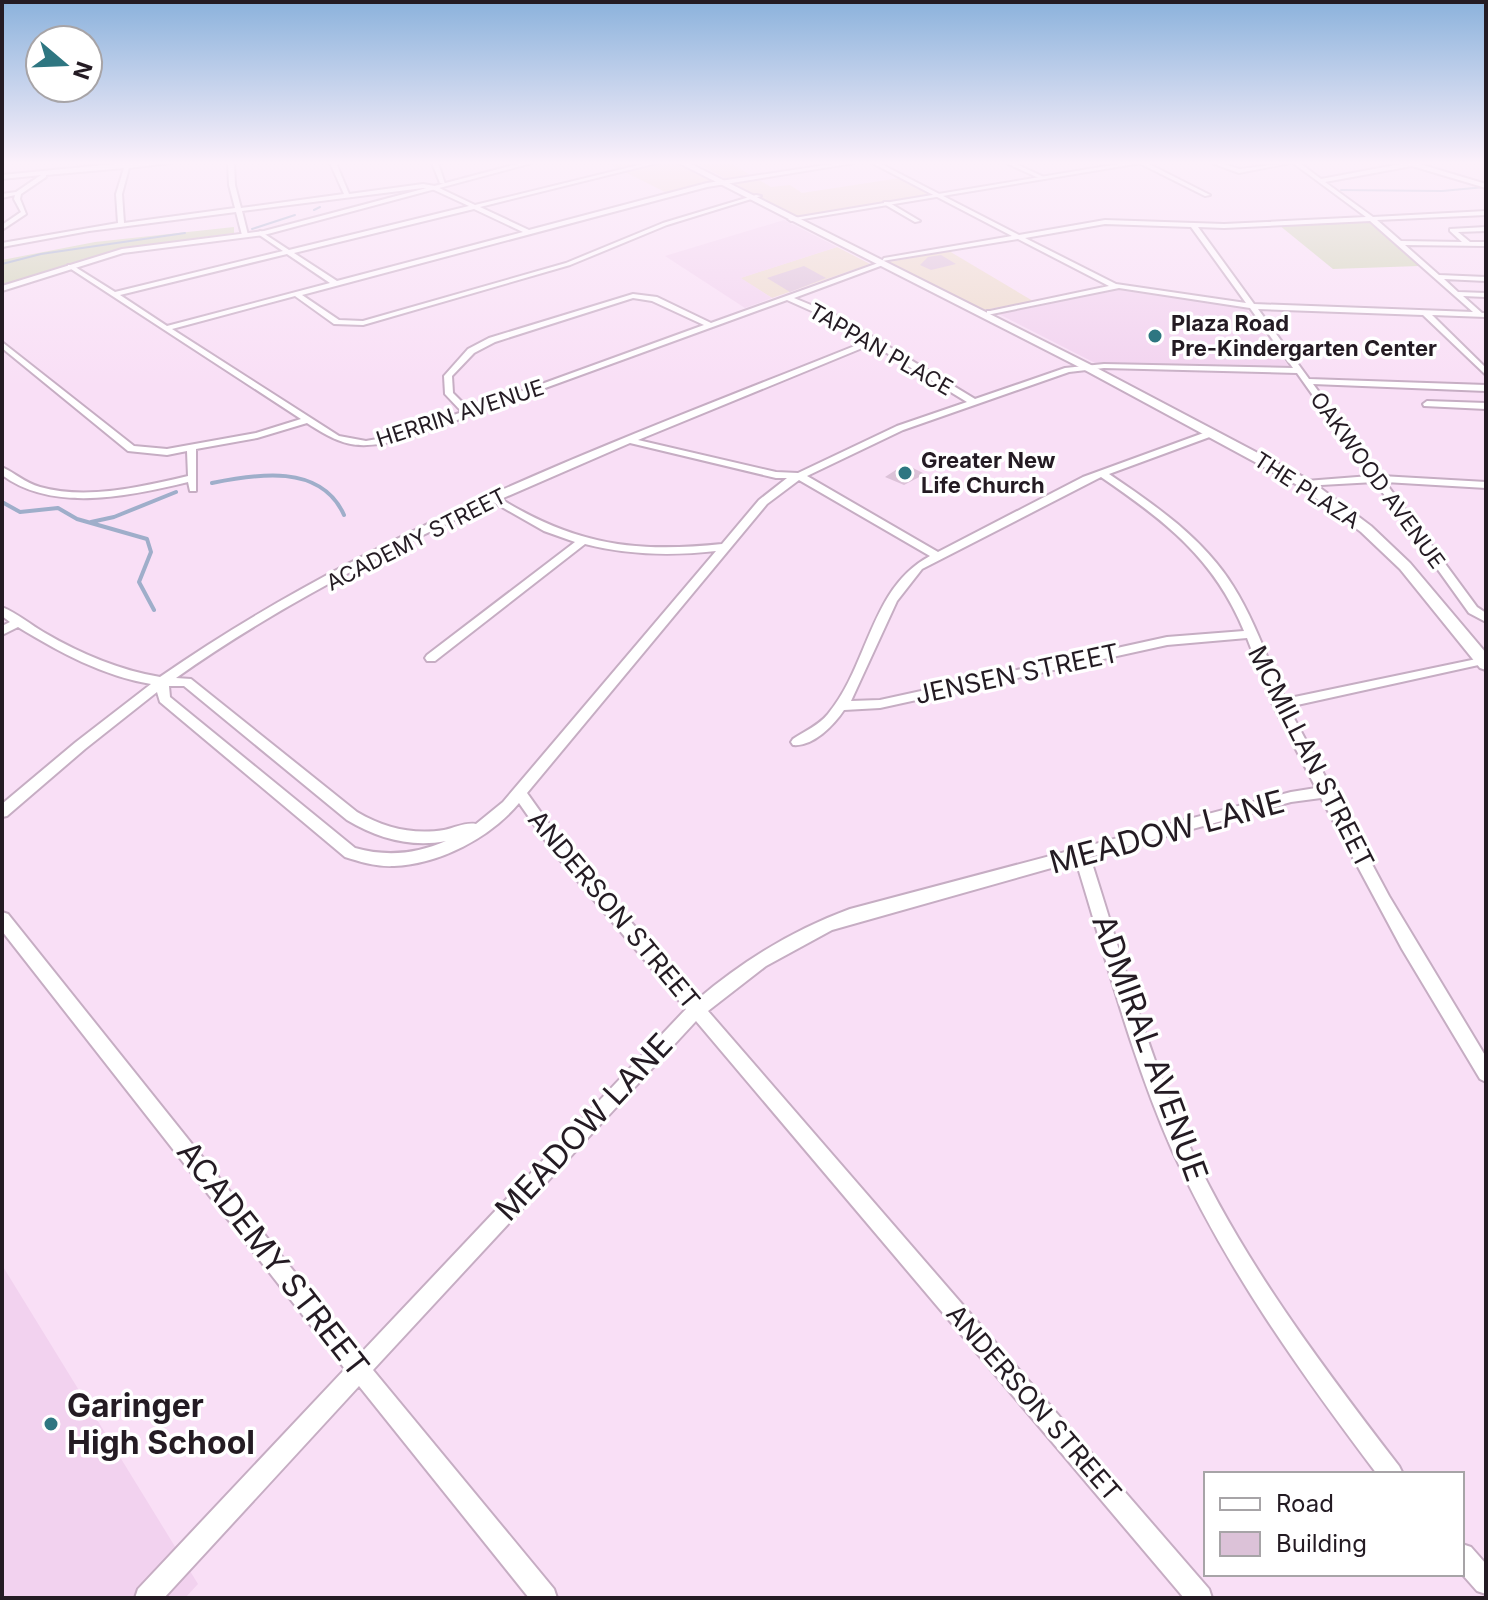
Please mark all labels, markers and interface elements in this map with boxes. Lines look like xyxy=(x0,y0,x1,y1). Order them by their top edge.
north arrow xyxy=(24,24,104,104)
text: N xyxy=(68,58,98,83)
street label: TAPPAN PLACE xyxy=(804,297,958,401)
place label: Plaza Road Pre-Kindergarten Center xyxy=(1171,310,1437,361)
marker: Plaza Road Pre-Kindergarten Center xyxy=(1146,327,1164,345)
street label: HERRIN AVENUE xyxy=(373,374,547,452)
street label: OAKWOOD AVENUE xyxy=(1305,387,1451,573)
street label: THE PLAZA xyxy=(1249,446,1365,534)
place label: Greater New Life Church xyxy=(921,447,1056,498)
marker: Greater New Life Church xyxy=(896,464,914,482)
street label: ACADEMY STREET xyxy=(322,482,510,596)
street label: JENSEN STREET xyxy=(912,637,1122,710)
street label: MCMILLAN STREET xyxy=(1242,640,1381,873)
street label: MEADOW LANE xyxy=(1045,781,1289,882)
street label: ANDERSON STREET xyxy=(522,804,707,1016)
street label: ADMIRAL AVENUE xyxy=(1084,909,1217,1186)
street label: MEADOW LANE xyxy=(487,1025,680,1228)
street label: ACADEMY STREET xyxy=(169,1133,378,1384)
street label: ANDERSON STREET xyxy=(941,1298,1128,1507)
place label: Garinger High School xyxy=(67,1386,255,1462)
marker: Garinger High School xyxy=(42,1415,60,1433)
legend xyxy=(1204,1472,1464,1576)
text: Road xyxy=(1276,1489,1334,1518)
text: Building xyxy=(1276,1529,1367,1558)

